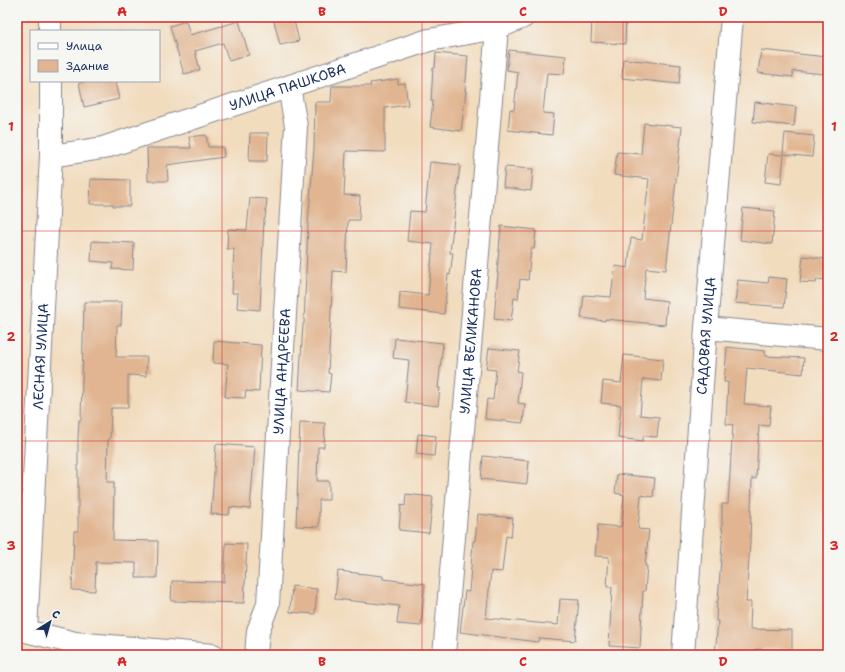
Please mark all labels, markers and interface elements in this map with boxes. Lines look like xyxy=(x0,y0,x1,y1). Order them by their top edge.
text: A xyxy=(117,3,127,20)
text: B xyxy=(318,3,326,20)
text: C xyxy=(519,3,527,20)
text: D xyxy=(718,3,728,20)
legend xyxy=(30,30,160,82)
text: Улица xyxy=(66,38,103,54)
text: Здание xyxy=(66,58,110,74)
street label: УЛИЦА ПАШКОВА xyxy=(227,59,348,115)
text: 1 xyxy=(8,118,14,135)
text: 1 xyxy=(831,118,837,135)
street label: УЛИЦА ВЕЛИКАНОВА xyxy=(455,268,486,415)
street label: САДОВАЯ УЛИЦА xyxy=(692,276,719,395)
street label: ЛЕСНАЯ УЛИЦА xyxy=(29,303,52,410)
street label: УЛИЦА АНДРЕЕВА xyxy=(269,308,294,435)
text: 2 xyxy=(6,328,16,345)
text: 2 xyxy=(829,328,839,345)
text: 3 xyxy=(6,537,16,554)
text: 3 xyxy=(829,537,839,554)
north arrow xyxy=(30,602,70,642)
text: С xyxy=(49,606,63,623)
text: A xyxy=(117,653,127,670)
text: B xyxy=(318,653,326,670)
text: C xyxy=(519,653,527,670)
text: D xyxy=(718,653,728,670)

